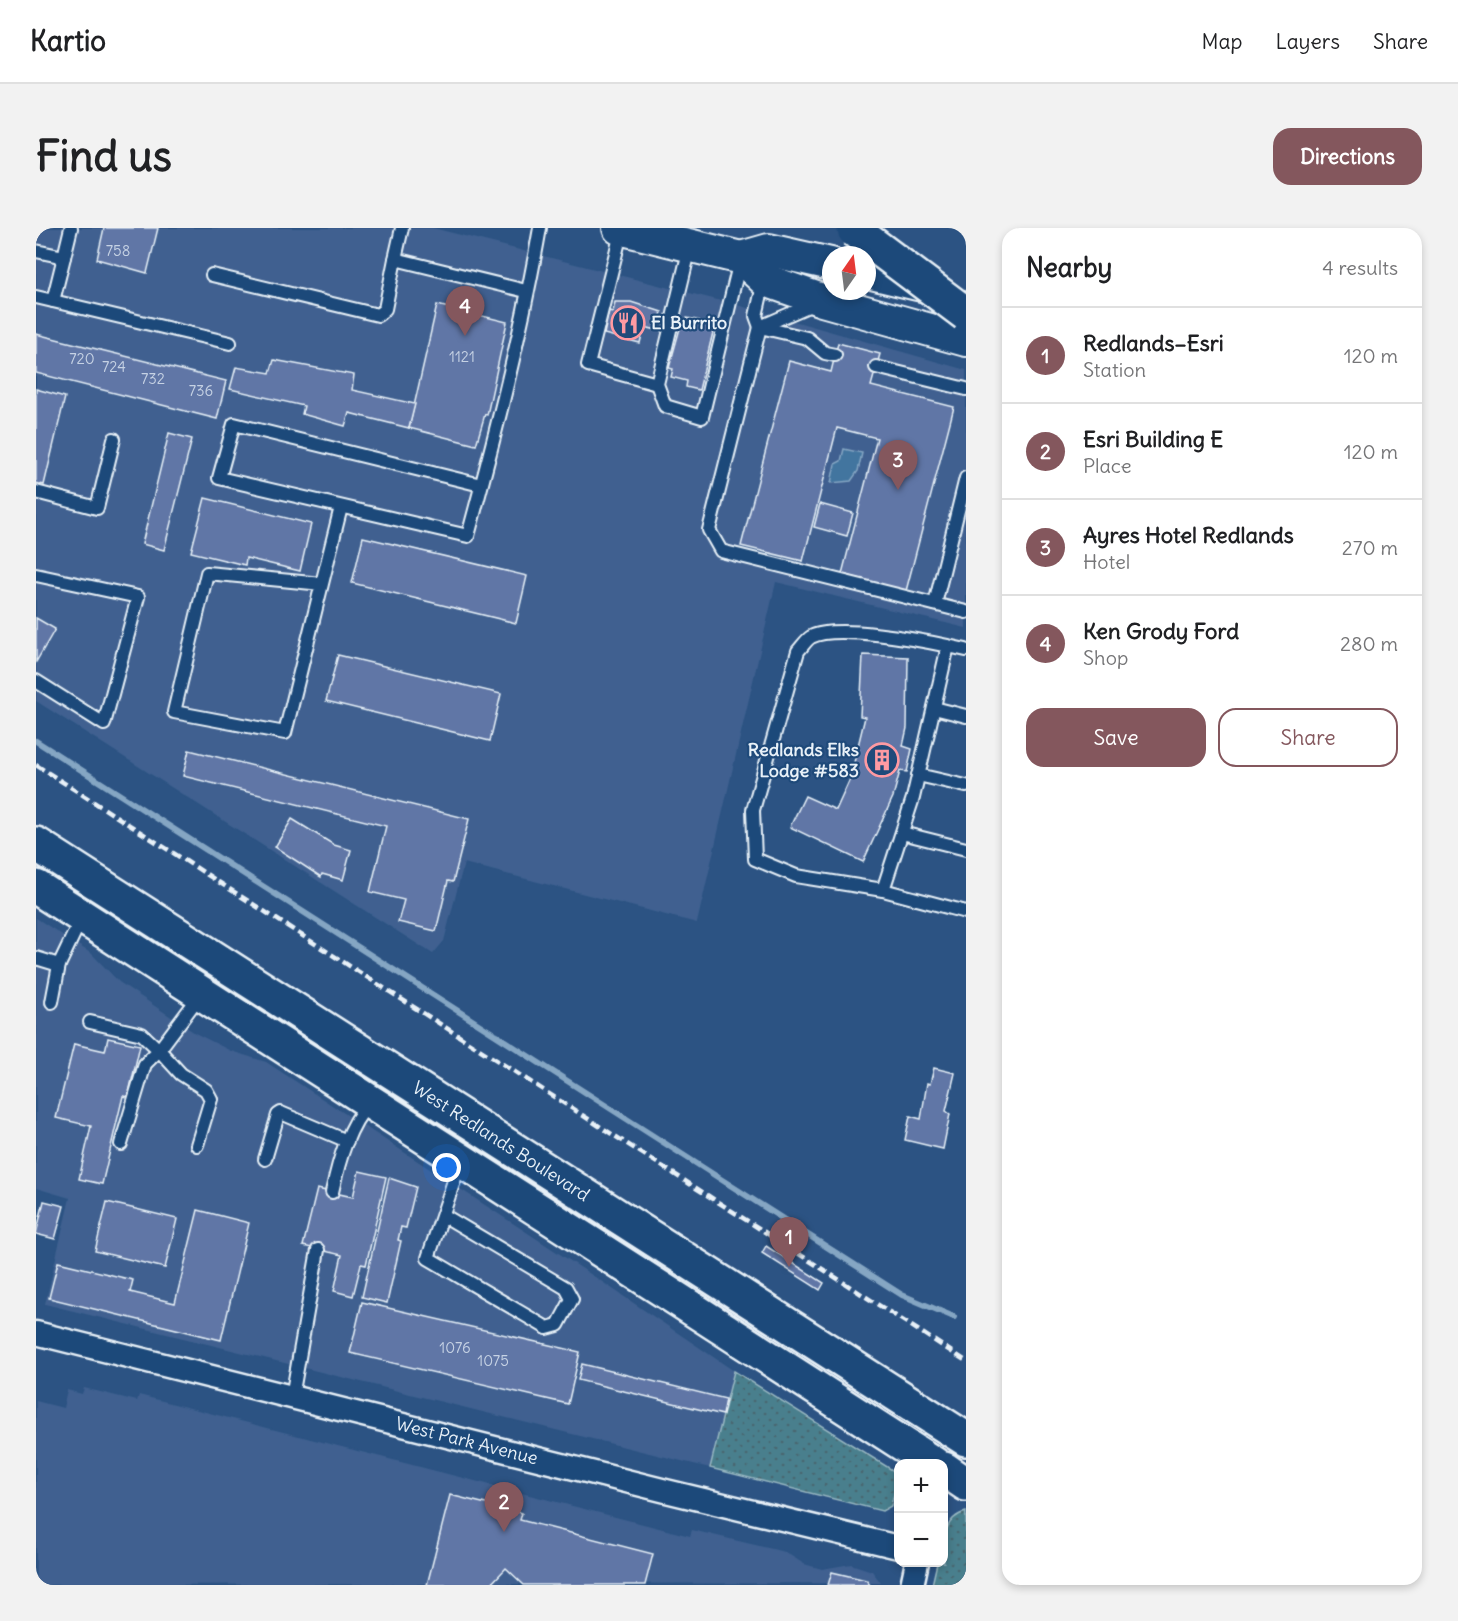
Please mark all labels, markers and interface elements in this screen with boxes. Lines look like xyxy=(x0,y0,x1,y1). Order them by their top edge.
text: Kartio xyxy=(30,23,106,59)
text: Map xyxy=(1202,28,1242,55)
text: Layers xyxy=(1275,28,1340,55)
text: Share xyxy=(1373,28,1428,55)
button: Directions xyxy=(1273,128,1422,185)
text: Find us xyxy=(36,130,172,182)
house number: 758 xyxy=(106,241,130,260)
north arrow xyxy=(822,246,876,300)
text: Nearby xyxy=(1026,251,1112,284)
text: 4 results xyxy=(1322,255,1398,280)
pin: 4 xyxy=(446,286,484,336)
restaurant icon: El Burrito xyxy=(610,305,646,341)
place label: El Burrito xyxy=(651,311,727,334)
text: Redlands–Esri xyxy=(1083,329,1224,357)
text: 1 xyxy=(1042,343,1049,368)
text: 120 m xyxy=(1344,343,1398,368)
house number: 1121 xyxy=(449,347,475,366)
house number: 720 xyxy=(69,349,95,368)
house number: 724 xyxy=(102,357,126,376)
text: Station xyxy=(1083,357,1146,382)
house number: 732 xyxy=(141,369,165,388)
house number: 736 xyxy=(189,381,213,400)
text: Esri Building E xyxy=(1083,425,1223,453)
text: 2 xyxy=(1040,439,1051,464)
text: 120 m xyxy=(1344,439,1398,464)
pin: 3 xyxy=(878,440,918,490)
text: Place xyxy=(1083,453,1131,478)
text: Ayres Hotel Redlands xyxy=(1083,521,1294,549)
text: 3 xyxy=(1040,535,1051,560)
text: 270 m xyxy=(1342,535,1398,560)
text: Hotel xyxy=(1083,549,1130,574)
text: Ken Grody Ford xyxy=(1083,617,1239,645)
text: 4 xyxy=(1040,631,1051,656)
text: 280 m xyxy=(1340,631,1398,656)
text: Shop xyxy=(1083,645,1128,670)
button: Save xyxy=(1026,708,1206,767)
button: Share xyxy=(1218,708,1398,767)
place label: Redlands Elks Lodge #583 xyxy=(748,738,859,782)
building icon: Redlands Elks Lodge #583 xyxy=(864,742,900,778)
street label: West Redlands Boulevard xyxy=(408,1076,595,1207)
your location xyxy=(432,1153,461,1182)
pin: 1 xyxy=(770,1218,808,1267)
house number: 1076 xyxy=(439,1338,471,1357)
house number: 1075 xyxy=(477,1351,509,1370)
street label: West Park Avenue xyxy=(393,1412,540,1469)
map controls xyxy=(894,1459,948,1567)
button: + xyxy=(894,1459,948,1513)
pin: 2 xyxy=(484,1482,524,1532)
button: − xyxy=(894,1513,948,1567)

